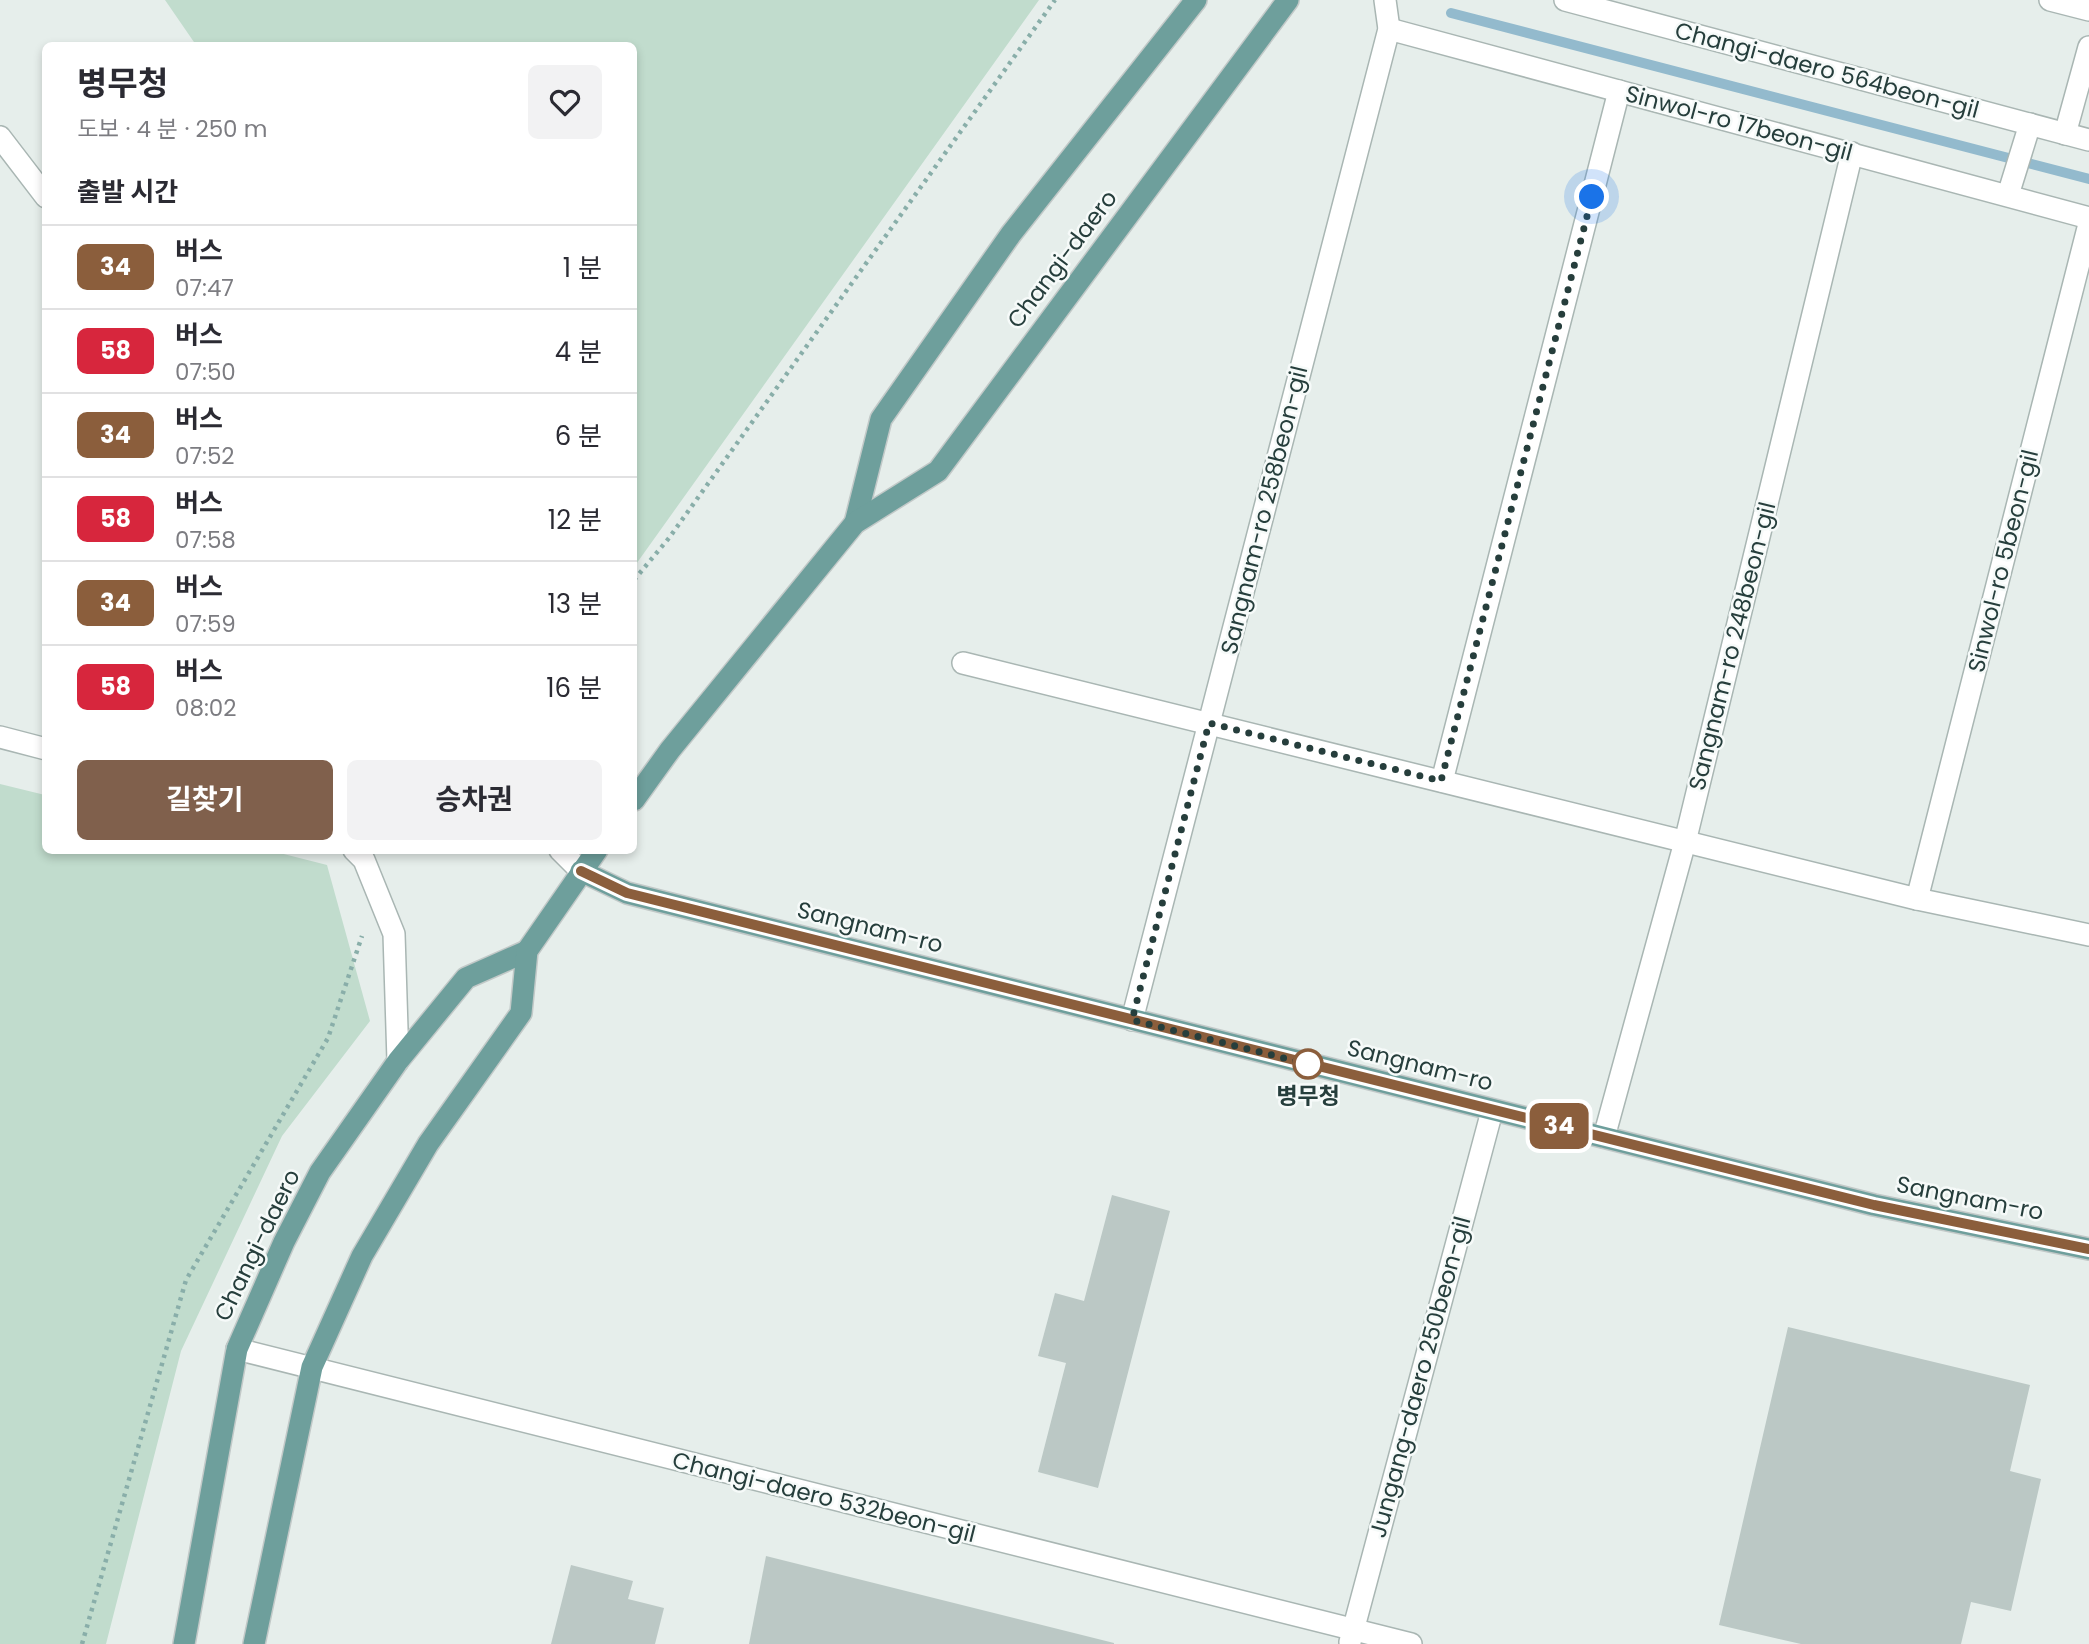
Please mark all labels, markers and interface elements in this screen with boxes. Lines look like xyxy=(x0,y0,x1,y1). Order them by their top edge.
street label: Changi-daero 564beon-gil xyxy=(1671,14,1983,126)
text: 병무청 xyxy=(77,60,168,107)
button: heart xyxy=(528,65,602,139)
street label: Sinwol-ro 17beon-gil xyxy=(1622,77,1856,169)
text: 도보 · 4 분 · 250 m xyxy=(77,113,267,145)
text: 출발 시간 xyxy=(77,174,178,210)
your location xyxy=(1574,179,1609,214)
street label: Changi-daero xyxy=(999,183,1125,335)
text: 버스 xyxy=(175,233,223,269)
text: 34 xyxy=(100,250,131,283)
text: 1 분 xyxy=(563,250,602,286)
text: 07:47 xyxy=(175,272,234,304)
text: 버스 xyxy=(175,317,223,353)
text: 58 xyxy=(100,334,131,367)
text: 4 분 xyxy=(555,334,602,370)
text: 07:50 xyxy=(175,356,236,388)
street label: Sangnam-ro 258beon-gil xyxy=(1213,362,1315,658)
text: 버스 xyxy=(175,401,223,437)
text: 34 xyxy=(100,418,131,451)
text: 6 분 xyxy=(555,418,602,454)
text: 07:52 xyxy=(175,440,235,472)
street label: Sinwol-ro 5beon-gil xyxy=(1960,446,2046,676)
text: 버스 xyxy=(175,485,223,521)
street label: Sangnam-ro 248beon-gil xyxy=(1681,498,1783,794)
text: 58 xyxy=(100,502,131,535)
text: 12 분 xyxy=(548,502,602,538)
text: 07:58 xyxy=(175,524,236,556)
text: 버스 xyxy=(175,569,223,605)
text: 34 xyxy=(100,586,131,619)
text: 13 분 xyxy=(548,586,602,622)
text: 07:59 xyxy=(175,608,236,640)
text: 버스 xyxy=(175,653,223,689)
text: 58 xyxy=(100,670,131,703)
text: 16 분 xyxy=(546,670,602,706)
text: 08:02 xyxy=(175,692,237,724)
button: 길찾기 xyxy=(77,760,333,840)
button: 승차권 xyxy=(347,760,602,840)
street label: Sangnam-ro xyxy=(794,893,946,961)
street label: Sangnam-ro xyxy=(1344,1031,1496,1099)
marker: 병무청 xyxy=(1293,1049,1323,1079)
place label: 병무청 xyxy=(1276,1080,1340,1112)
line badge: 34 xyxy=(1528,1103,1590,1149)
text: 34 xyxy=(1544,1109,1574,1142)
street label: Changi-daero xyxy=(206,1164,308,1326)
street label: Sangnam-ro xyxy=(1894,1168,2046,1228)
street label: Jungang-daero 250beon-gil xyxy=(1362,1213,1478,1541)
street label: Changi-daero 532beon-gil xyxy=(669,1444,979,1550)

